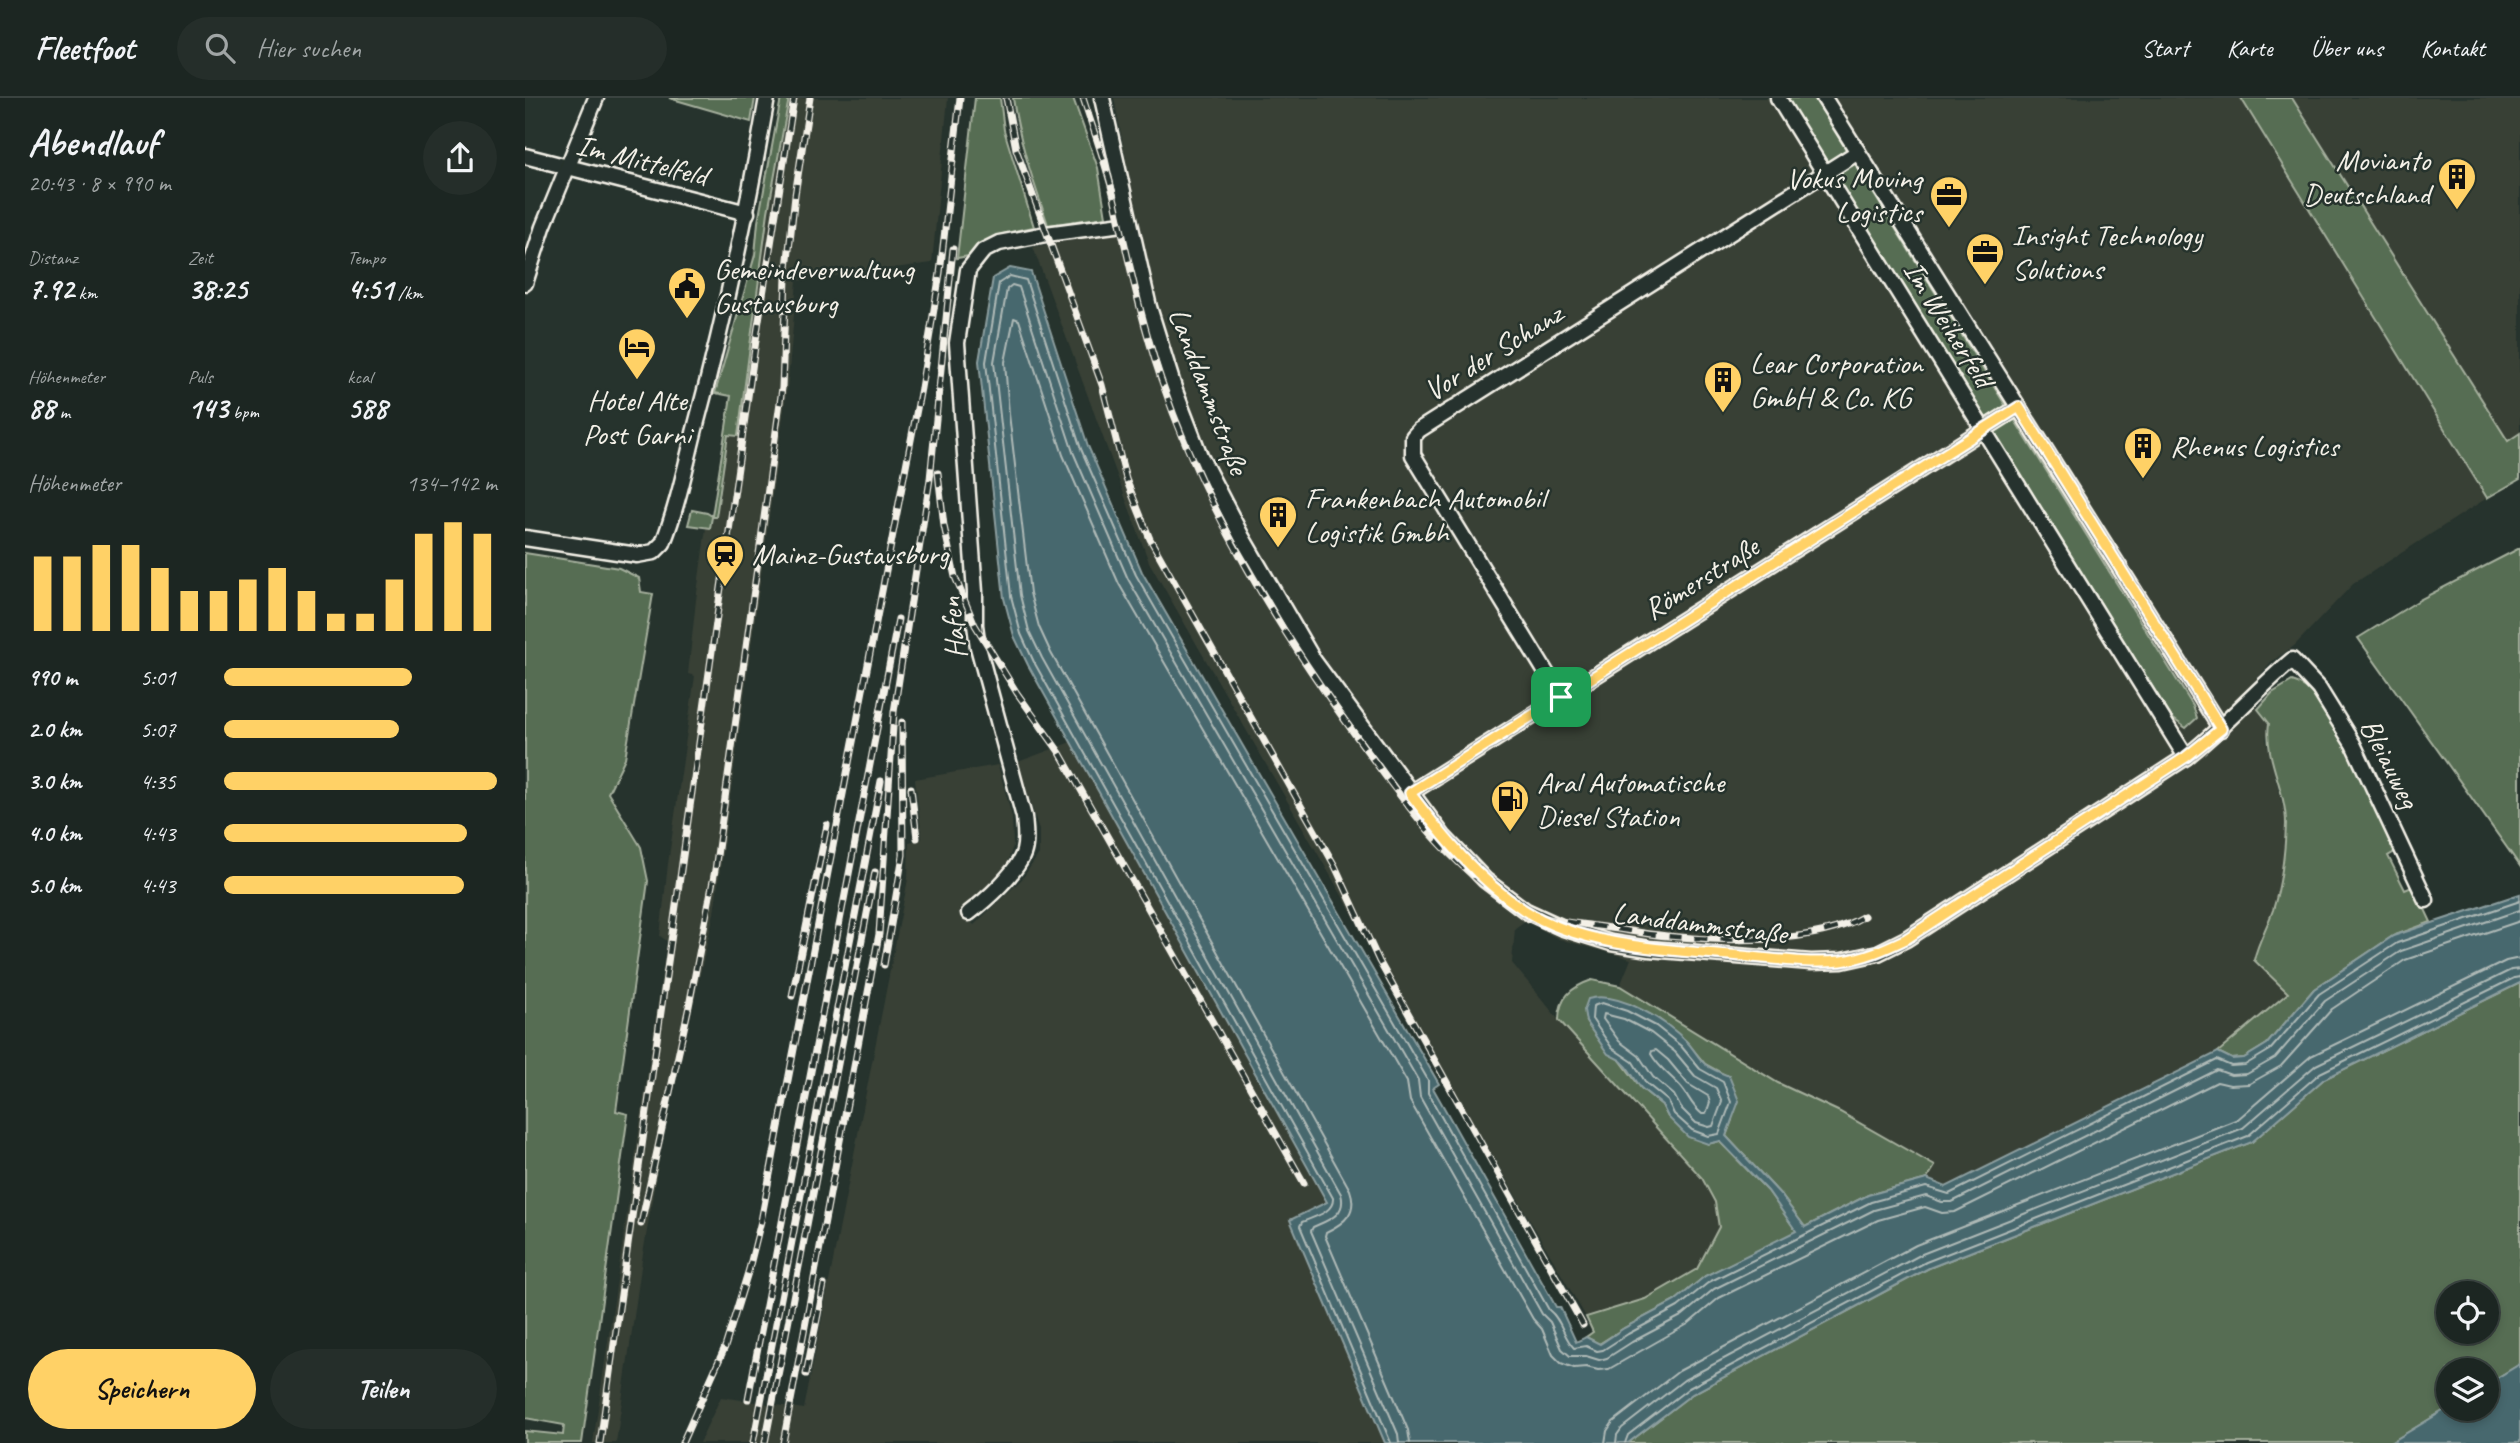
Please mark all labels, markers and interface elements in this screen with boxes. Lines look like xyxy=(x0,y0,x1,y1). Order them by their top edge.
search box xyxy=(177,17,667,80)
text: Fleetfoot xyxy=(35,27,135,69)
icon: search xyxy=(201,29,239,67)
text: Hier suchen xyxy=(257,32,361,65)
text: Start xyxy=(2142,33,2189,63)
text: Karte xyxy=(2227,33,2273,63)
text: Über uns xyxy=(2311,33,2383,63)
text: Kontakt xyxy=(2421,33,2485,63)
text: Abendlauf xyxy=(28,119,158,166)
button: share xyxy=(423,121,497,195)
street label: Im Mittelfeld xyxy=(573,125,715,196)
place label: Movianto Deutschland xyxy=(2304,141,2434,213)
building icon: Movianto Deutschland xyxy=(2436,156,2478,211)
place label: Vokus Moving Logistics xyxy=(1786,159,1925,231)
text: 20:43 · 8 × 990 m xyxy=(28,169,171,198)
office icon: Vokus Moving Logistics xyxy=(1928,174,1970,229)
place label: Insight Technology Solutions xyxy=(2012,216,2204,288)
office icon: Insight Technology Solutions xyxy=(1964,231,2006,286)
text: Distanz xyxy=(28,246,78,270)
text: Zeit xyxy=(188,246,213,270)
text: Tempo xyxy=(347,246,385,270)
place label: Gemeindeverwaltung Gustavsburg xyxy=(714,250,915,322)
street label: Im Weiherfeld xyxy=(1895,253,2005,398)
public building icon: Gemeindeverwaltung Gustavsburg xyxy=(666,265,708,320)
text: 7.92 xyxy=(28,270,74,308)
text: 38:25 xyxy=(188,270,247,308)
text: 4:51 xyxy=(347,270,393,308)
text: km xyxy=(74,281,97,305)
text: /km xyxy=(393,281,423,305)
street label: Vor der Schanz xyxy=(1417,293,1572,409)
street label: Landdammstraße xyxy=(1160,302,1259,482)
hotel icon: Hotel Alte Post Garni xyxy=(616,326,658,381)
place label: Lear Corporation GmbH & Co. KG xyxy=(1750,344,1924,416)
building icon: Lear Corporation GmbH & Co. KG xyxy=(1702,359,1744,414)
text: Höhenmeter xyxy=(28,365,105,389)
text: Puls xyxy=(188,365,213,389)
text: kcal xyxy=(347,365,372,389)
place label: Hotel Alte Post Garni xyxy=(583,381,694,453)
text: 88 xyxy=(28,389,55,427)
text: 143 xyxy=(188,389,228,427)
text: 588 xyxy=(347,389,387,427)
text: m xyxy=(55,400,70,424)
text: bpm xyxy=(228,400,259,424)
building icon: Rhenus Logistics xyxy=(2122,425,2164,480)
place label: Rhenus Logistics xyxy=(2170,427,2341,465)
text: Höhenmeter xyxy=(28,469,121,498)
text: 134–142 m xyxy=(406,469,497,498)
place label: Frankenbach Automobil Logistik Gmbh xyxy=(1305,479,1550,551)
building icon: Frankenbach Automobil Logistik Gmbh xyxy=(1257,494,1299,549)
street label: Römerstraße xyxy=(1636,527,1768,628)
station icon: Mainz-Gustavsburg xyxy=(704,533,746,588)
place label: Mainz-Gustavsburg xyxy=(752,535,950,573)
street label: Hafen xyxy=(931,595,975,661)
text: 990 m xyxy=(28,663,77,692)
text: 5:01 xyxy=(140,663,176,692)
pin xyxy=(1531,667,1591,727)
icon: arrive xyxy=(1542,678,1580,716)
street label: Bleiauweg xyxy=(2351,712,2430,816)
text: 2.0 km xyxy=(28,715,82,744)
text: 5:07 xyxy=(140,715,176,744)
place label: Aral Automatische Diesel Station xyxy=(1537,763,1726,835)
text: 3.0 km xyxy=(28,767,82,796)
text: 4:35 xyxy=(140,767,176,796)
fuel station icon: Aral Automatische Diesel Station xyxy=(1489,778,1531,833)
text: 4.0 km xyxy=(28,819,82,848)
text: 4:43 xyxy=(140,819,176,848)
text: 5.0 km xyxy=(28,871,81,900)
text: 4:43 xyxy=(140,871,176,900)
street label: Landdammstraße xyxy=(1611,893,1791,953)
map controls xyxy=(2436,1281,2499,1421)
button: locate xyxy=(2436,1281,2499,1344)
button: Speichern xyxy=(28,1349,256,1429)
button: Teilen xyxy=(270,1349,497,1429)
button: layers xyxy=(2436,1358,2499,1421)

